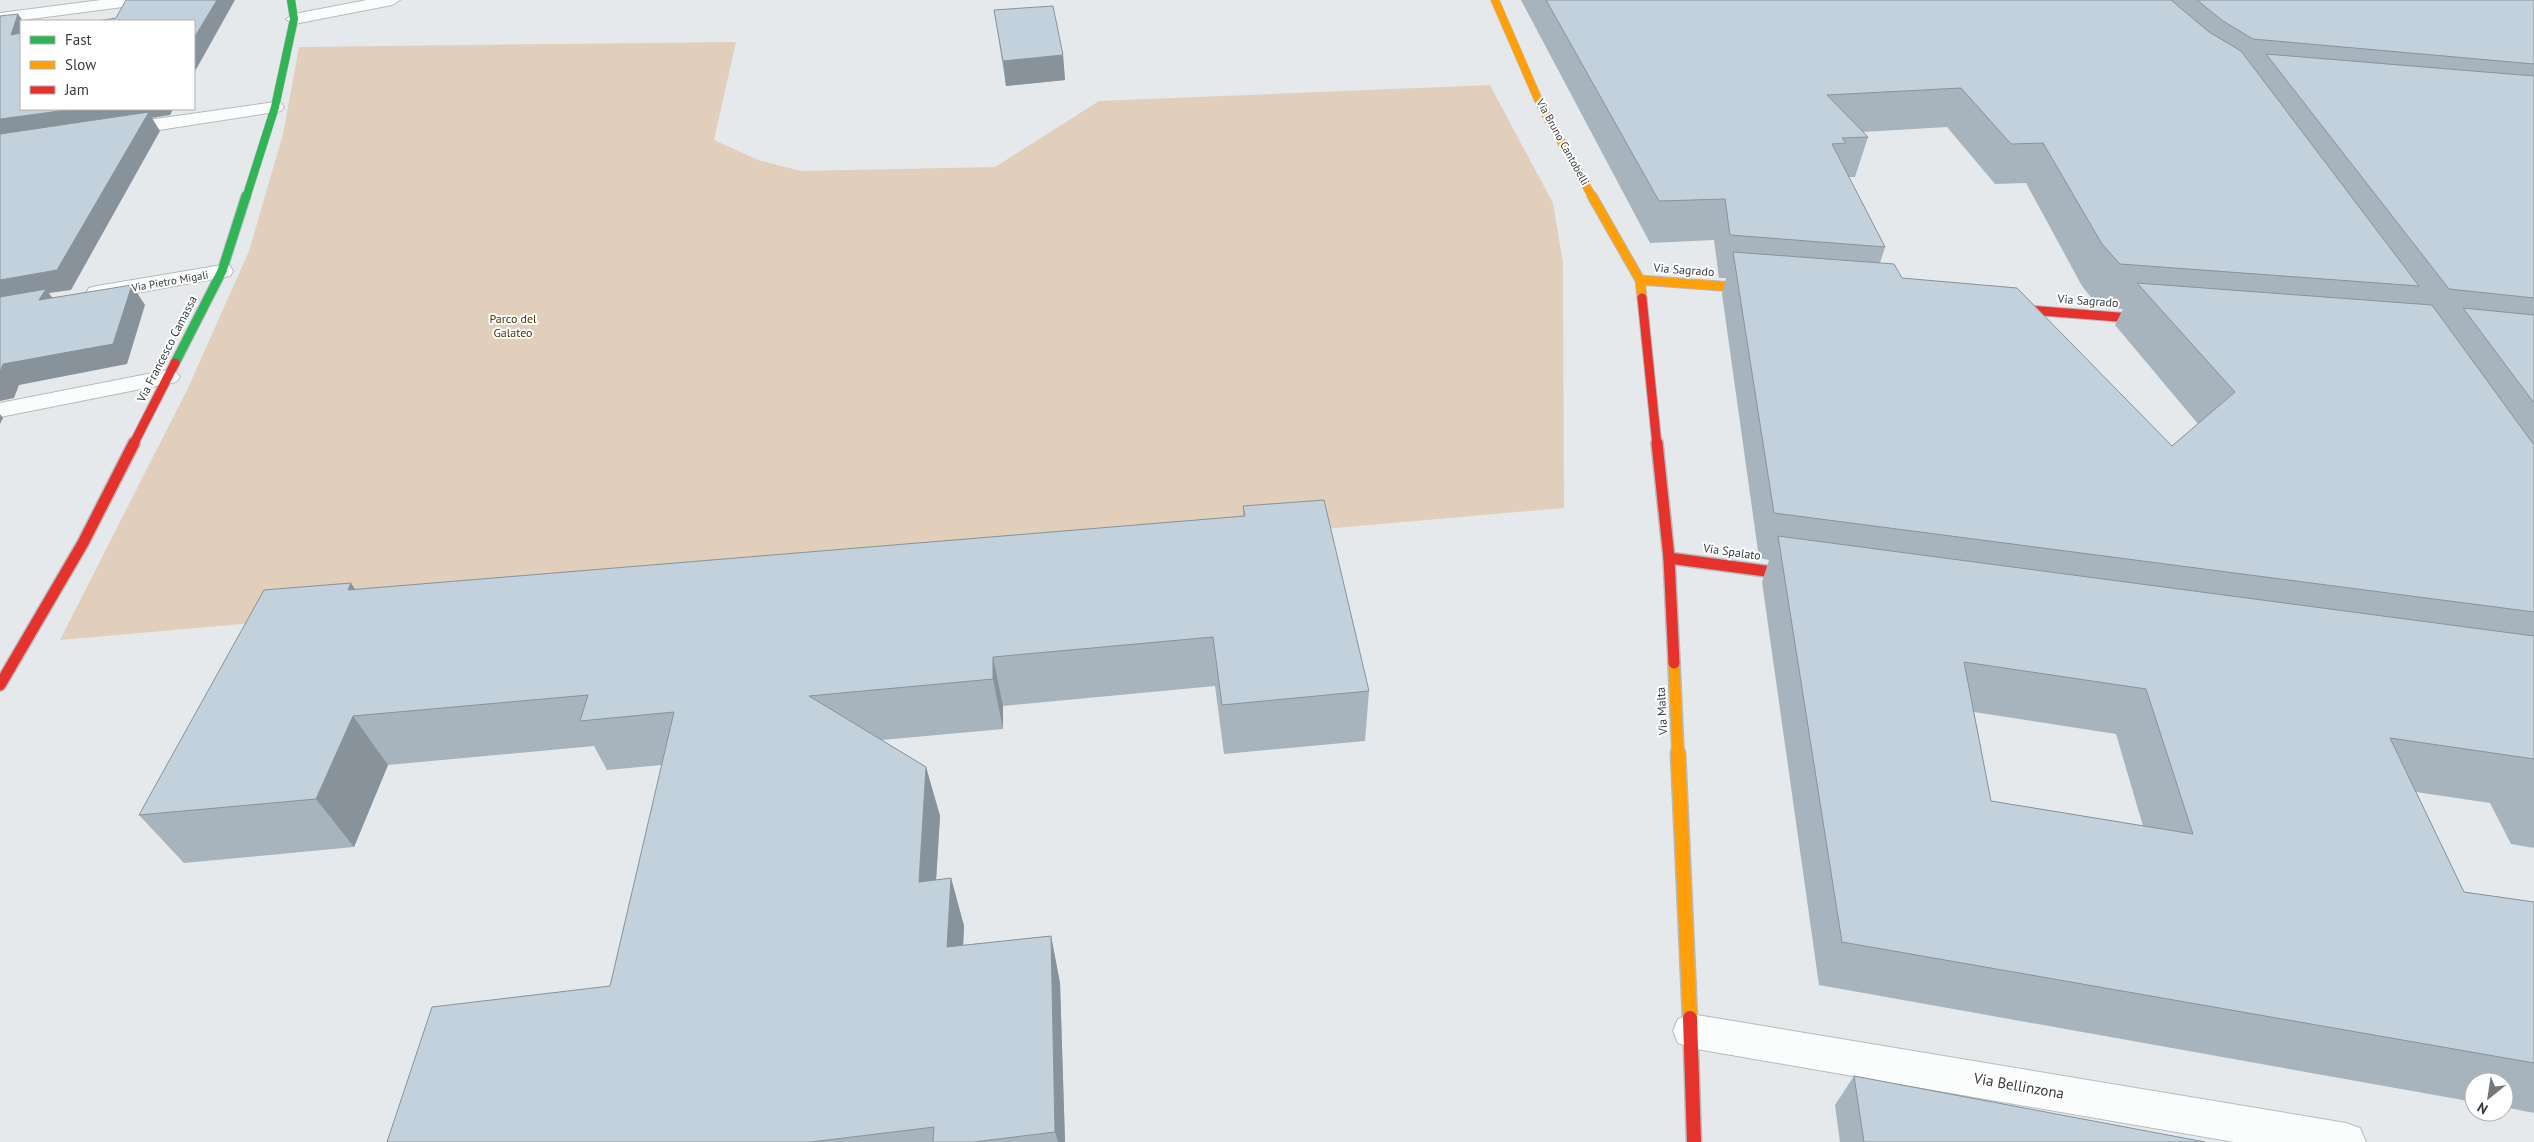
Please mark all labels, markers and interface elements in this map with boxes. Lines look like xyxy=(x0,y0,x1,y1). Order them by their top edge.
legend xyxy=(20,20,195,110)
text: Fast xyxy=(65,30,92,49)
text: Slow xyxy=(65,55,96,74)
text: Jam xyxy=(64,80,89,99)
street label: Via Bruno Cantobelli xyxy=(1533,96,1593,188)
street label: Via Sagrado xyxy=(1652,260,1715,279)
street label: Via Pietro Migali xyxy=(130,267,210,295)
street label: Via Sagrado xyxy=(2056,291,2119,310)
street label: Via Francesco Camassa xyxy=(133,293,200,405)
park label: Parco del Galateo xyxy=(489,311,537,340)
street label: Via Spalato xyxy=(1701,540,1762,563)
street label: Via Malta xyxy=(1653,687,1670,736)
street label: Via Bellinzona xyxy=(1971,1068,2066,1103)
north arrow xyxy=(2464,1072,2514,1122)
text: N xyxy=(2474,1098,2491,1118)

